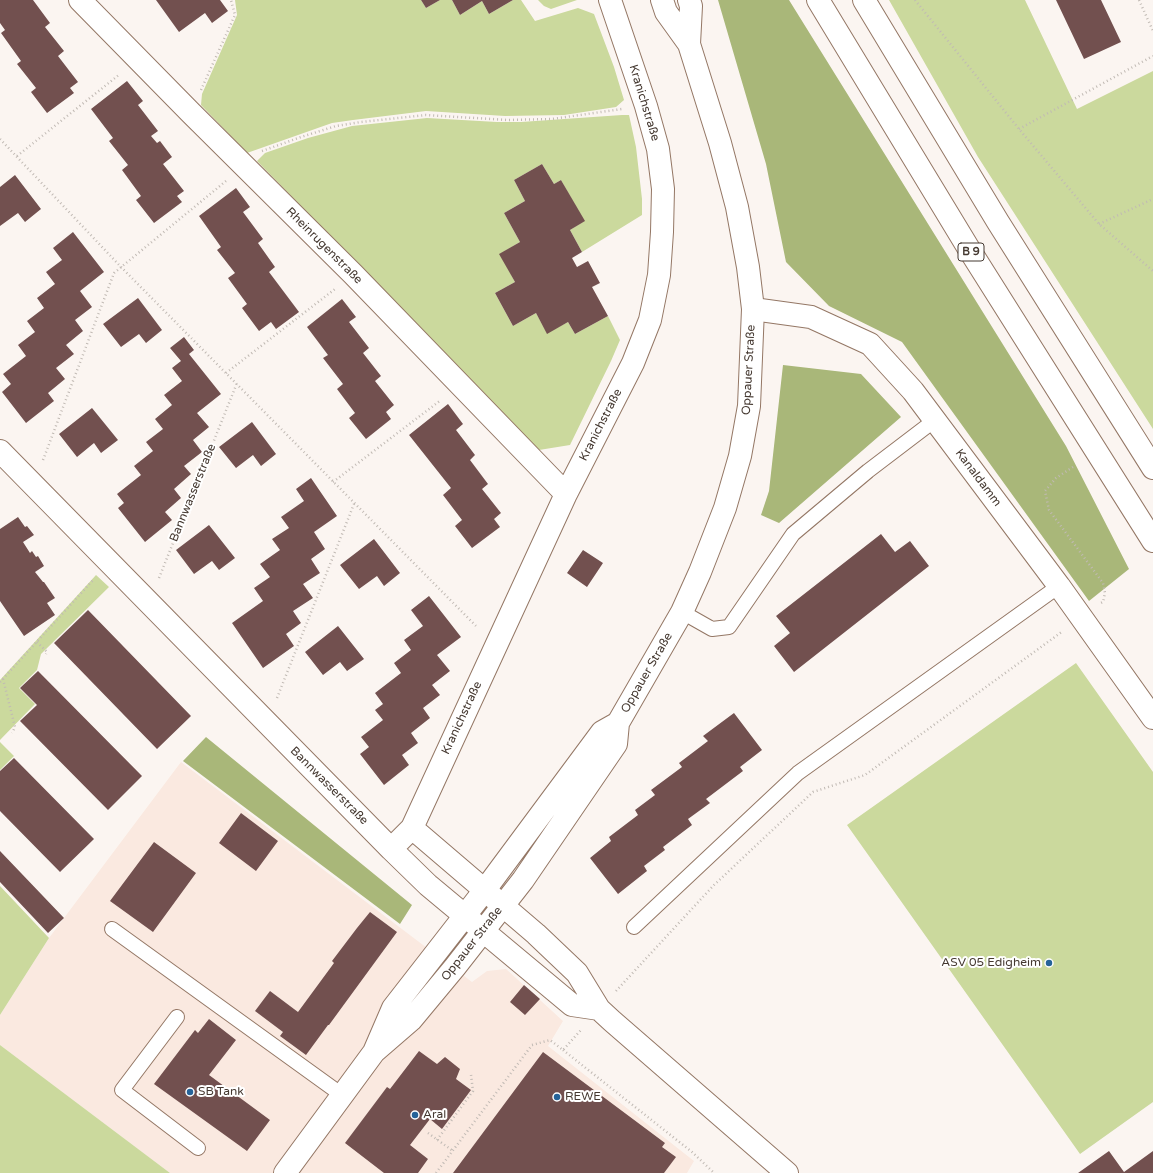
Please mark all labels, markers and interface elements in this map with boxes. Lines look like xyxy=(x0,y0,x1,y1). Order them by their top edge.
street label: Kranichstraße xyxy=(626,63,662,143)
street label: Rheinrugenstraße xyxy=(283,205,365,287)
road number: B 9 xyxy=(958,243,984,261)
street label: Oppauer Straße xyxy=(739,324,759,416)
street label: Kranichstraße xyxy=(577,386,625,464)
street label: Bannwasserstraße xyxy=(167,442,219,544)
street label: Kanaldamm xyxy=(952,446,1004,510)
street label: Oppauer Straße xyxy=(618,630,676,716)
street label: Kranichstraße xyxy=(439,679,485,757)
street label: Bannwasserstraße xyxy=(287,744,371,828)
street label: Oppauer Straße xyxy=(438,904,506,984)
place label: ASV 05 Edigheim xyxy=(941,956,1041,970)
marker: ASV 05 Edigheim xyxy=(1044,958,1054,968)
place label: SB Tank xyxy=(198,1085,244,1099)
marker: SB Tank xyxy=(185,1087,195,1097)
place label: REWE xyxy=(565,1090,601,1104)
marker: REWE xyxy=(552,1092,562,1102)
place label: Aral xyxy=(423,1108,446,1122)
marker: Aral xyxy=(410,1110,420,1120)

